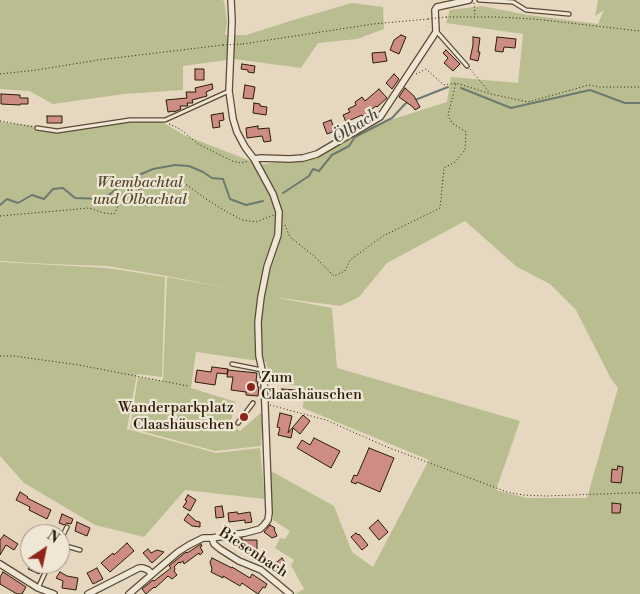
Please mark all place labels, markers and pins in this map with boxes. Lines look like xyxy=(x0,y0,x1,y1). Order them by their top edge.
place label: Zum Claashäuschen xyxy=(261,369,362,404)
marker: Zum Claashäuschen xyxy=(245,381,257,393)
place label: Wanderparkplatz Claashäuschen xyxy=(118,399,234,434)
marker: Wanderparkplatz Claashäuschen xyxy=(238,411,250,423)

